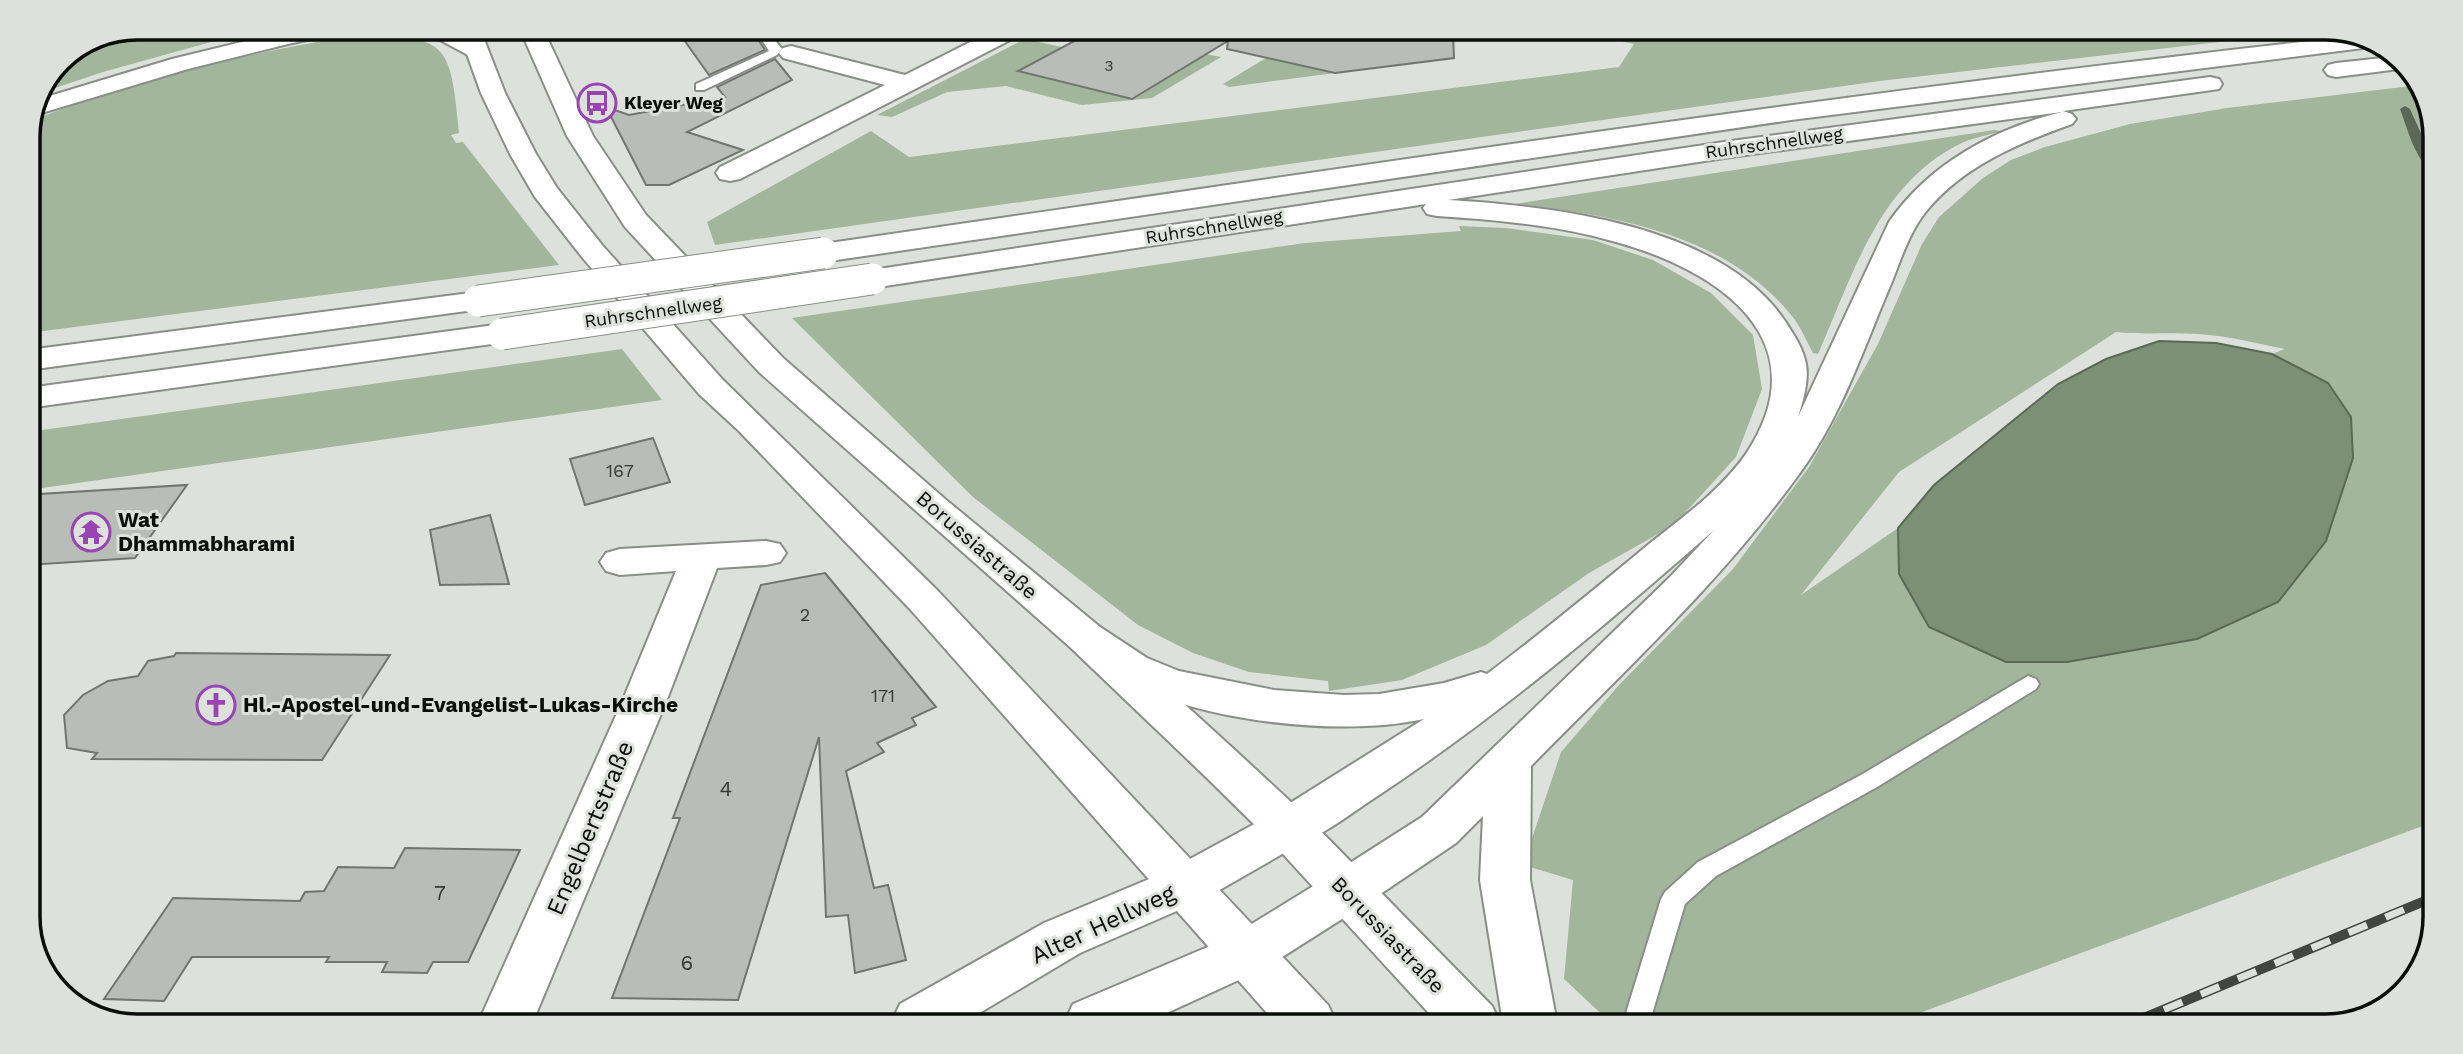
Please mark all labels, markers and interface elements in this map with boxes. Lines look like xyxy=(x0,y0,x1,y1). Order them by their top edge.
house number: 3 xyxy=(1104,56,1114,75)
bus stop icon: Kleyer Weg xyxy=(576,82,618,124)
place label: Kleyer Weg xyxy=(624,92,724,113)
street label: Ruhrschnellweg xyxy=(1704,122,1844,163)
street label: Ruhrschnellweg xyxy=(1144,205,1284,248)
street label: Ruhrschnellweg xyxy=(583,291,723,332)
house number: 167 xyxy=(606,460,634,481)
street label: Borussiastraße xyxy=(912,485,1043,604)
place label: Wat Dhammabharami xyxy=(118,507,295,556)
temple icon: Wat Dhammabharami xyxy=(70,511,112,553)
house number: 2 xyxy=(800,604,810,625)
church icon: Hl.-Apostel-und-Evangelist-Lukas-Kirche xyxy=(195,684,237,726)
house number: 171 xyxy=(871,685,895,706)
place label: Hl.-Apostel-und-Evangelist-Lukas-Kirche xyxy=(243,692,678,717)
street label: Engelbertstraße xyxy=(541,737,639,919)
house number: 4 xyxy=(720,776,732,801)
street label: Borussiastraße xyxy=(1326,871,1450,998)
street label: Alter Hellweg xyxy=(1026,878,1180,970)
house number: 7 xyxy=(434,880,446,905)
house number: 6 xyxy=(681,950,693,975)

